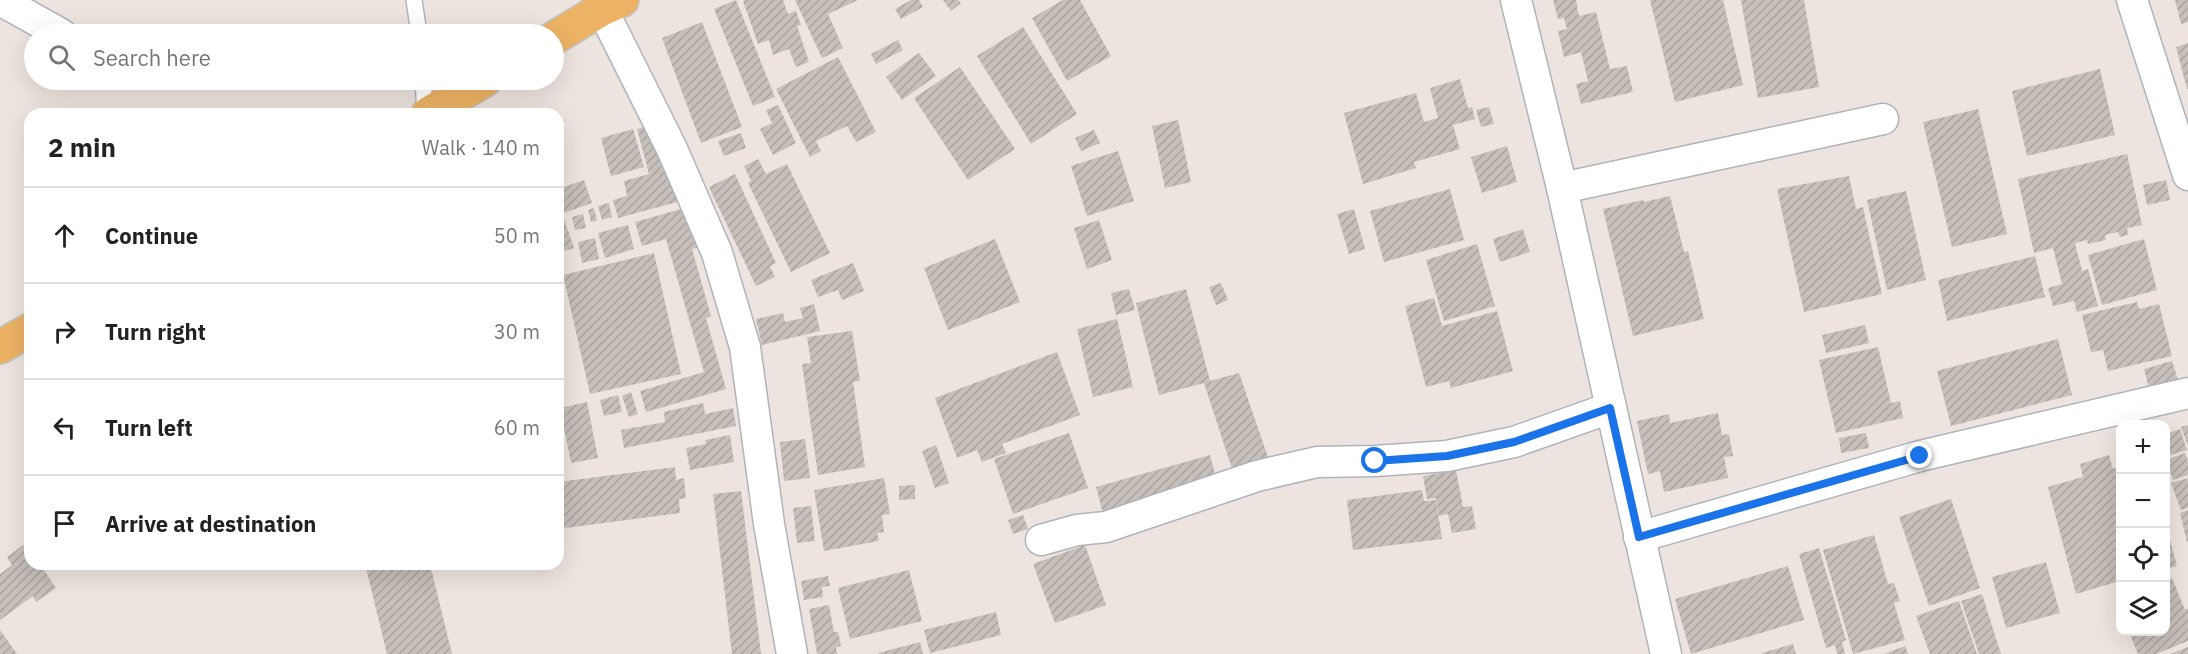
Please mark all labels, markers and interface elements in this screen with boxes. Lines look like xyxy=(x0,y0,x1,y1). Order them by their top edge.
search box xyxy=(24,24,564,90)
icon: search xyxy=(45,41,78,74)
text: Search here xyxy=(93,43,211,72)
text: 2 min xyxy=(48,130,116,164)
text: Walk · 140 m xyxy=(422,134,540,161)
icon: ahead xyxy=(48,219,81,252)
text: Continue xyxy=(105,221,198,250)
text: 50 m xyxy=(494,222,540,249)
icon: right xyxy=(48,315,81,348)
text: Turn right xyxy=(105,317,206,346)
text: 30 m xyxy=(494,318,540,345)
icon: left xyxy=(48,411,81,444)
text: Turn left xyxy=(105,413,193,442)
text: 60 m xyxy=(494,414,540,441)
map controls xyxy=(2116,420,2170,636)
button: + xyxy=(2116,420,2170,474)
route end xyxy=(1906,442,1932,468)
route start xyxy=(1361,447,1387,473)
button: − xyxy=(2116,474,2170,528)
icon: arrive xyxy=(48,507,81,540)
text: Arrive at destination xyxy=(105,509,316,538)
button: locate xyxy=(2116,528,2170,582)
button: layers xyxy=(2116,582,2170,636)

